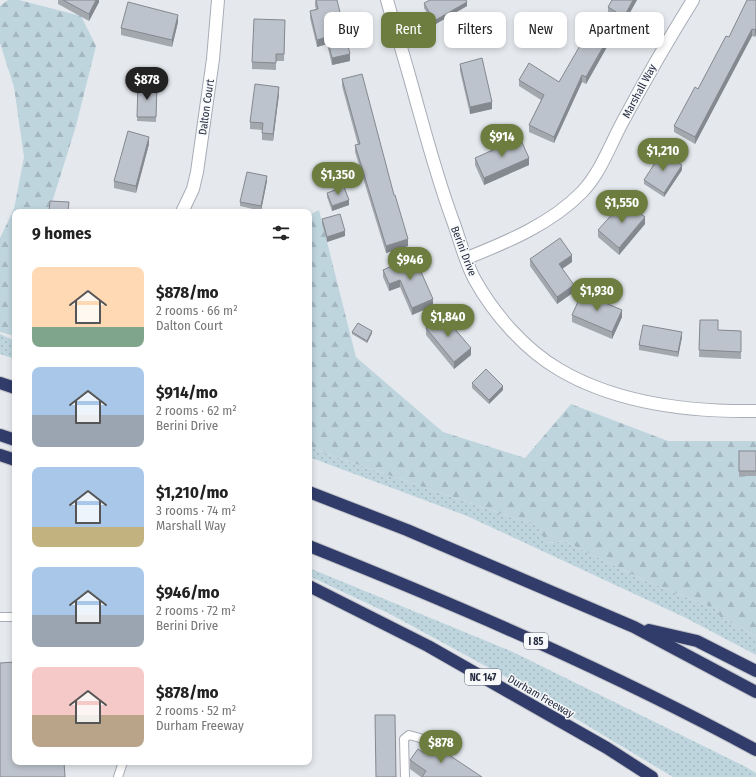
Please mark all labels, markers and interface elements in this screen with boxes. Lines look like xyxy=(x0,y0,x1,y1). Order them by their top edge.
chip: Buy xyxy=(324,12,373,48)
chip: Rent xyxy=(381,12,436,48)
chip: Filters xyxy=(444,12,506,48)
chip: New xyxy=(514,12,567,48)
chip: Apartment xyxy=(575,12,664,48)
street label: Marshall Way xyxy=(620,62,659,120)
pin: $878 xyxy=(123,67,171,101)
text: $878 xyxy=(134,72,160,87)
street label: Dalton Court xyxy=(196,78,217,136)
pin: $914 xyxy=(478,124,526,158)
text: $914 xyxy=(490,129,514,144)
pin: $1,210 xyxy=(630,138,696,172)
text: $1,210 xyxy=(647,143,679,158)
pin: $1,350 xyxy=(305,162,371,196)
text: $1,350 xyxy=(321,167,355,182)
pin: $1,550 xyxy=(589,190,655,224)
text: $1,550 xyxy=(605,195,639,210)
icon: filters xyxy=(270,222,292,244)
text: 9 homes xyxy=(32,223,91,244)
street label: Berini Drive xyxy=(448,224,479,278)
pin: $946 xyxy=(386,247,434,281)
text: $946 xyxy=(397,252,423,267)
pin: $1,930 xyxy=(564,278,630,312)
text: $878/mo xyxy=(156,282,219,303)
icon: home xyxy=(64,283,112,331)
text: $1,930 xyxy=(580,283,614,298)
text: 2 rooms · 66 m² xyxy=(156,303,238,318)
pin: $1,840 xyxy=(415,304,481,338)
text: $1,840 xyxy=(430,309,466,324)
text: Dalton Court xyxy=(156,318,223,333)
text: $914/mo xyxy=(156,382,218,403)
icon: home xyxy=(64,383,112,431)
text: 2 rooms · 62 m² xyxy=(156,403,237,418)
text: Berini Drive xyxy=(156,418,218,433)
text: $1,210/mo xyxy=(156,482,228,503)
icon: home xyxy=(64,483,112,531)
text: 3 rooms · 74 m² xyxy=(156,503,236,518)
text: Marshall Way xyxy=(156,518,226,533)
text: $946/mo xyxy=(156,582,220,603)
icon: home xyxy=(64,583,112,631)
text: 2 rooms · 72 m² xyxy=(156,603,236,618)
text: Berini Drive xyxy=(156,618,218,633)
road number: I 85 xyxy=(524,633,548,649)
road number: NC 147 xyxy=(465,669,501,685)
street label: Durham Freeway xyxy=(505,672,576,721)
text: $878/mo xyxy=(156,682,219,703)
icon: home xyxy=(64,683,112,731)
text: 2 rooms · 52 m² xyxy=(156,703,236,718)
text: Durham Freeway xyxy=(156,718,244,733)
pin: $878 xyxy=(417,730,465,764)
text: $878 xyxy=(428,735,454,750)

